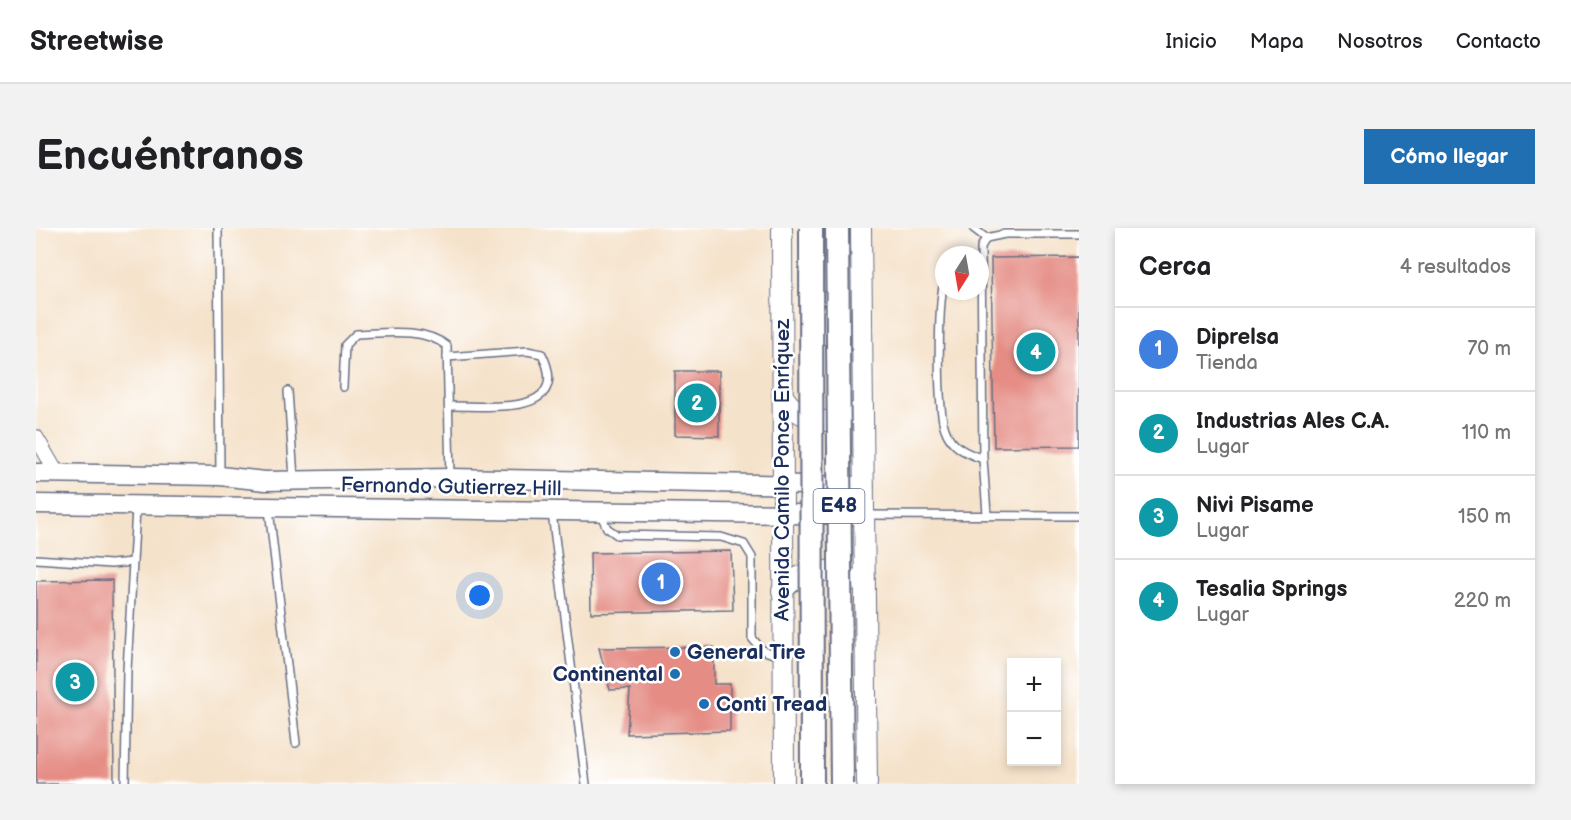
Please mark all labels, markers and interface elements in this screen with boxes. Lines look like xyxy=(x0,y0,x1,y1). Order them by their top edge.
text: Streetwise xyxy=(30,25,163,58)
text: Inicio xyxy=(1166,29,1217,54)
text: Mapa xyxy=(1250,29,1304,54)
text: Nosotros xyxy=(1337,29,1423,54)
text: Contacto xyxy=(1456,29,1541,54)
button: Cómo llegar xyxy=(1364,129,1535,184)
text: Encuéntranos xyxy=(36,131,304,182)
north arrow xyxy=(935,246,989,300)
text: Cerca xyxy=(1139,252,1211,283)
text: 4 resultados xyxy=(1400,255,1511,279)
street label: Avenida Camilo Ponce Enríquez xyxy=(770,318,795,621)
text: Diprelsa xyxy=(1196,324,1279,351)
pin: 4 xyxy=(1016,330,1056,374)
text: 1 xyxy=(1154,337,1163,361)
text: 70 m xyxy=(1467,337,1511,361)
text: Tienda xyxy=(1196,351,1258,375)
pin: 2 xyxy=(678,380,716,426)
text: Industrias Ales C.A. xyxy=(1196,408,1389,435)
text: 2 xyxy=(1153,421,1164,445)
text: 110 m xyxy=(1462,421,1511,445)
text: Lugar xyxy=(1196,435,1249,459)
street label: Fernando Gutierrez Hill xyxy=(340,473,562,501)
road number: E48 xyxy=(814,489,864,523)
text: Nivi Pisame xyxy=(1196,492,1314,519)
text: 3 xyxy=(1153,505,1164,529)
text: 150 m xyxy=(1458,505,1511,529)
text: Lugar xyxy=(1196,519,1249,543)
pin: 1 xyxy=(642,560,680,604)
text: Tesalia Springs xyxy=(1196,576,1347,603)
your location xyxy=(465,581,494,610)
text: 4 xyxy=(1153,589,1164,613)
text: 220 m xyxy=(1454,589,1511,613)
text: Lugar xyxy=(1196,603,1249,627)
place label: General Tire xyxy=(687,640,806,665)
marker: General Tire xyxy=(668,645,682,659)
map controls xyxy=(1007,658,1061,766)
button: + xyxy=(1007,658,1061,712)
pin: 3 xyxy=(56,660,94,704)
place label: Continental xyxy=(553,662,663,687)
marker: Continental xyxy=(668,667,682,681)
place label: Conti Tread xyxy=(716,692,827,717)
marker: Conti Tread xyxy=(697,697,711,711)
button: − xyxy=(1007,712,1061,766)

